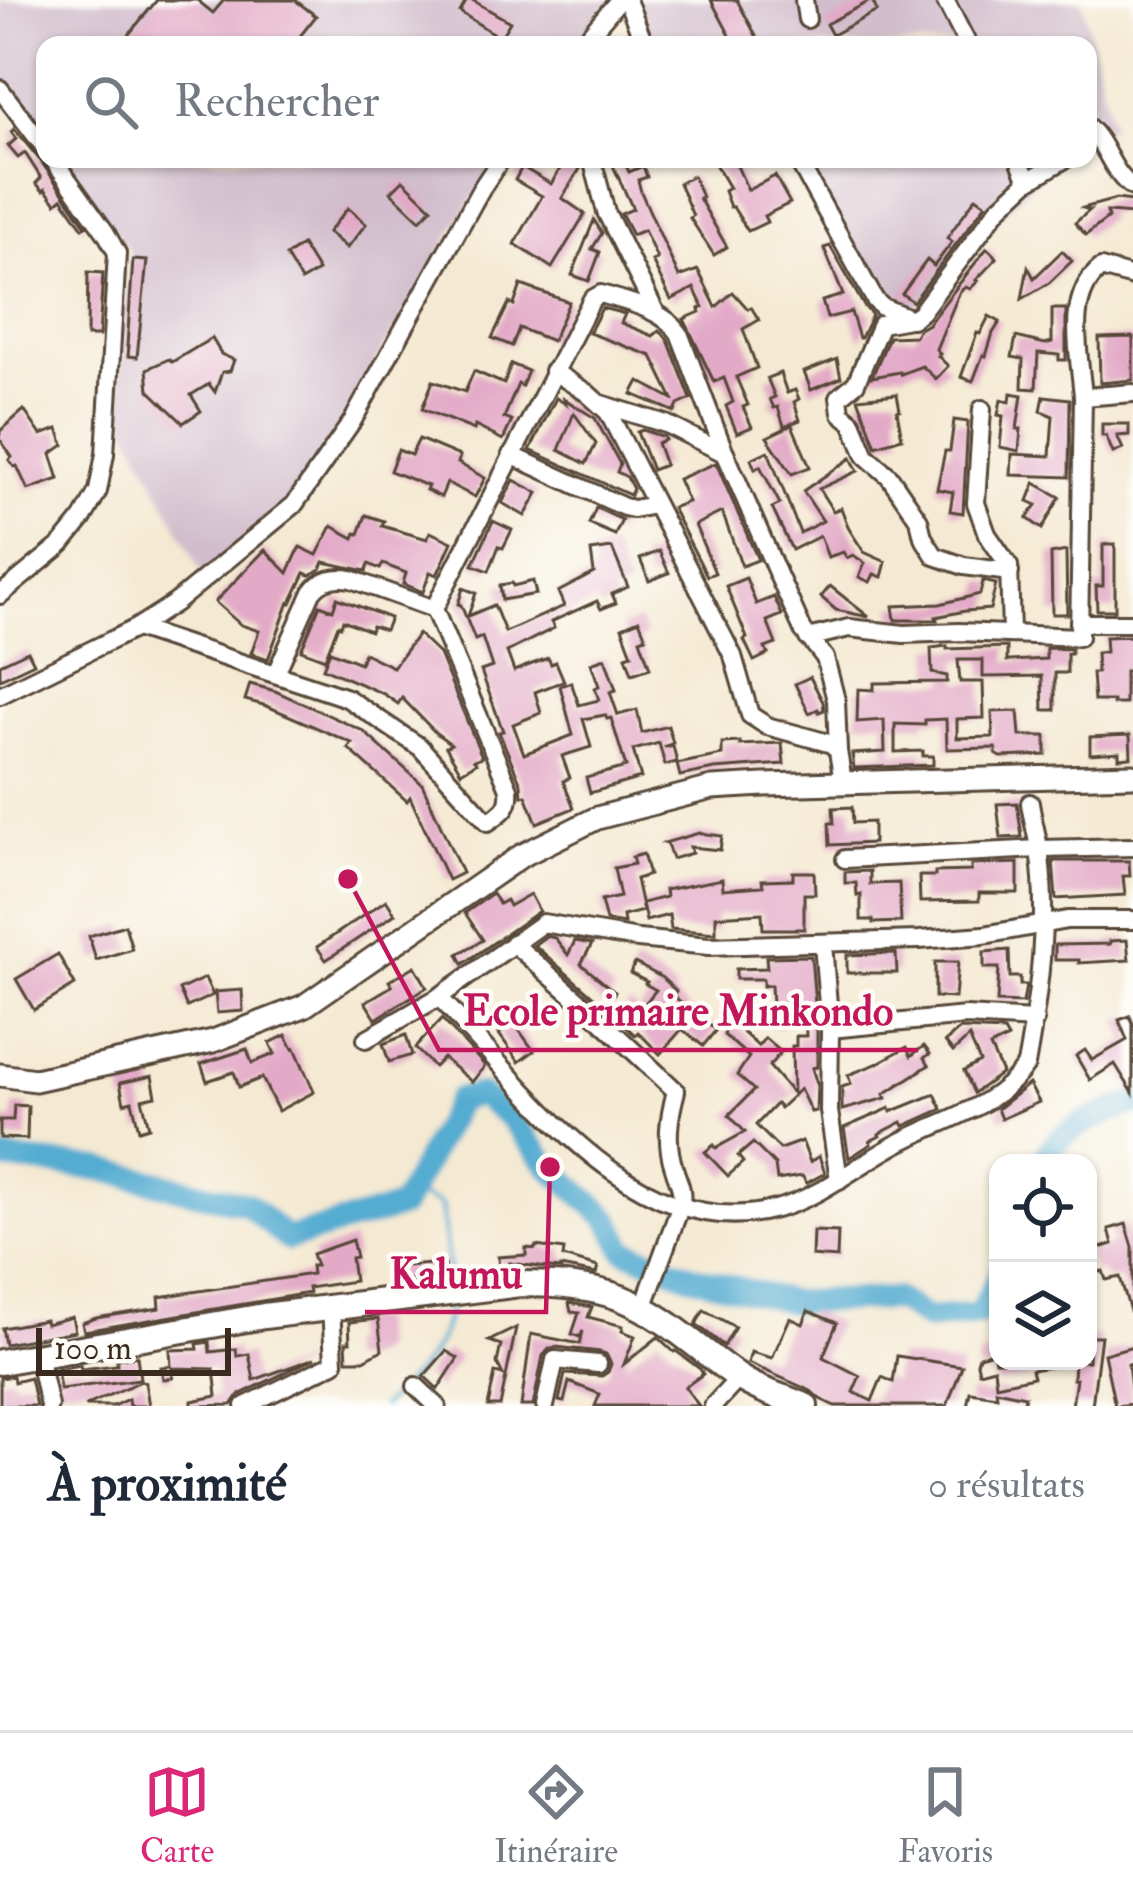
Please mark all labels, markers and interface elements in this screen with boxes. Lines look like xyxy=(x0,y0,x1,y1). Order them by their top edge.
search box xyxy=(36,36,1097,168)
icon: search xyxy=(78,69,144,135)
text: Rechercher xyxy=(174,74,379,130)
callout: Ecole primaire Minkondo xyxy=(439,972,918,1050)
text: Ecole primaire Minkondo xyxy=(463,986,893,1038)
map controls xyxy=(989,1154,1097,1370)
button: locate xyxy=(989,1154,1097,1262)
callout: Kalumu xyxy=(365,1234,546,1312)
text: Kalumu xyxy=(390,1249,523,1301)
button: layers xyxy=(989,1262,1097,1370)
scale bar xyxy=(36,1322,231,1375)
text: 100 m xyxy=(54,1328,132,1369)
text: À proximité xyxy=(48,1452,287,1516)
text: 0 résultats xyxy=(928,1460,1085,1509)
tab: Carte xyxy=(140,1759,214,1872)
tab: Itinéraire xyxy=(494,1759,618,1872)
tab: Favoris xyxy=(898,1759,993,1872)

